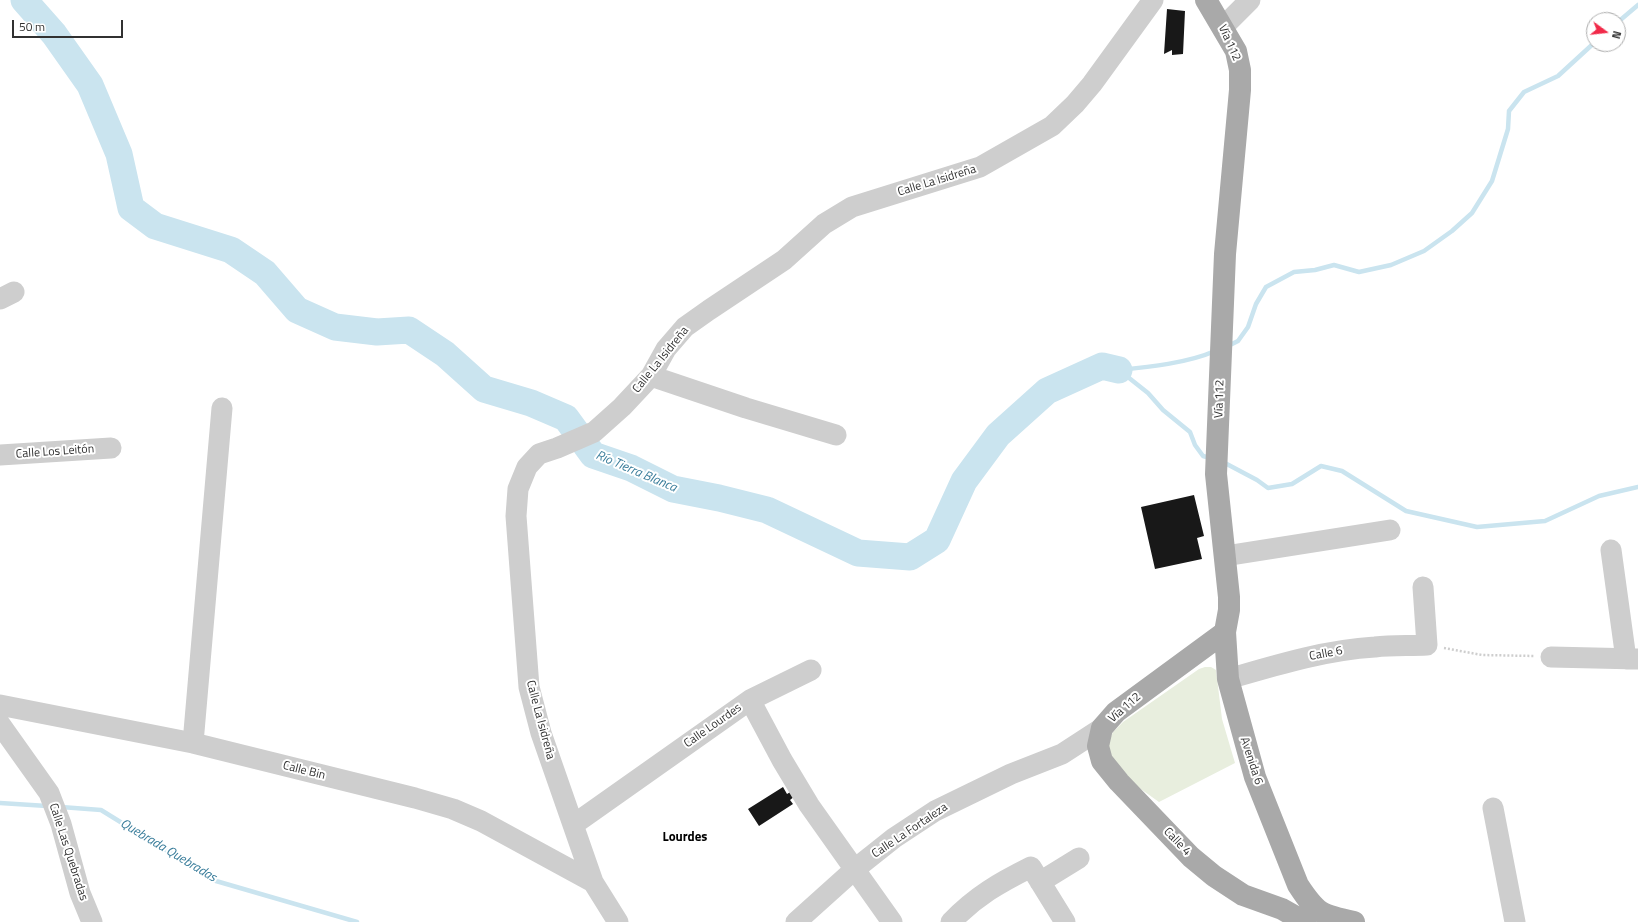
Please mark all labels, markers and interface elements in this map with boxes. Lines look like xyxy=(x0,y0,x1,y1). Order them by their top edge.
scale bar xyxy=(14,12,125,38)
north arrow xyxy=(1586,12,1626,52)
text: 50 m xyxy=(19,17,45,36)
street label: Vía 112 xyxy=(1215,23,1243,63)
text: N xyxy=(1608,29,1625,41)
street label: Calle La Isidreña xyxy=(896,162,978,200)
street label: Calle La Isidreña xyxy=(630,324,692,396)
street label: Vía 112 xyxy=(1212,380,1228,418)
street label: Calle Los Leitón xyxy=(15,442,95,462)
water label: Río Tierra Blanca xyxy=(593,448,679,496)
street label: Calle 6 xyxy=(1308,644,1344,664)
street label: Calle La Isidreña xyxy=(523,679,557,761)
street label: Vía 112 xyxy=(1106,690,1144,726)
street label: Calle Lourdes xyxy=(681,701,745,751)
street label: Avenida 6 xyxy=(1237,735,1265,787)
street label: Calle Bin xyxy=(281,759,327,783)
street label: Calle La Fortaleza xyxy=(869,800,951,862)
street label: Calle Las Quebradas xyxy=(45,801,91,903)
water label: Quebrada Quebradas xyxy=(117,816,219,886)
street label: Calle 4 xyxy=(1160,825,1194,859)
district label: Lourdes xyxy=(663,830,707,846)

